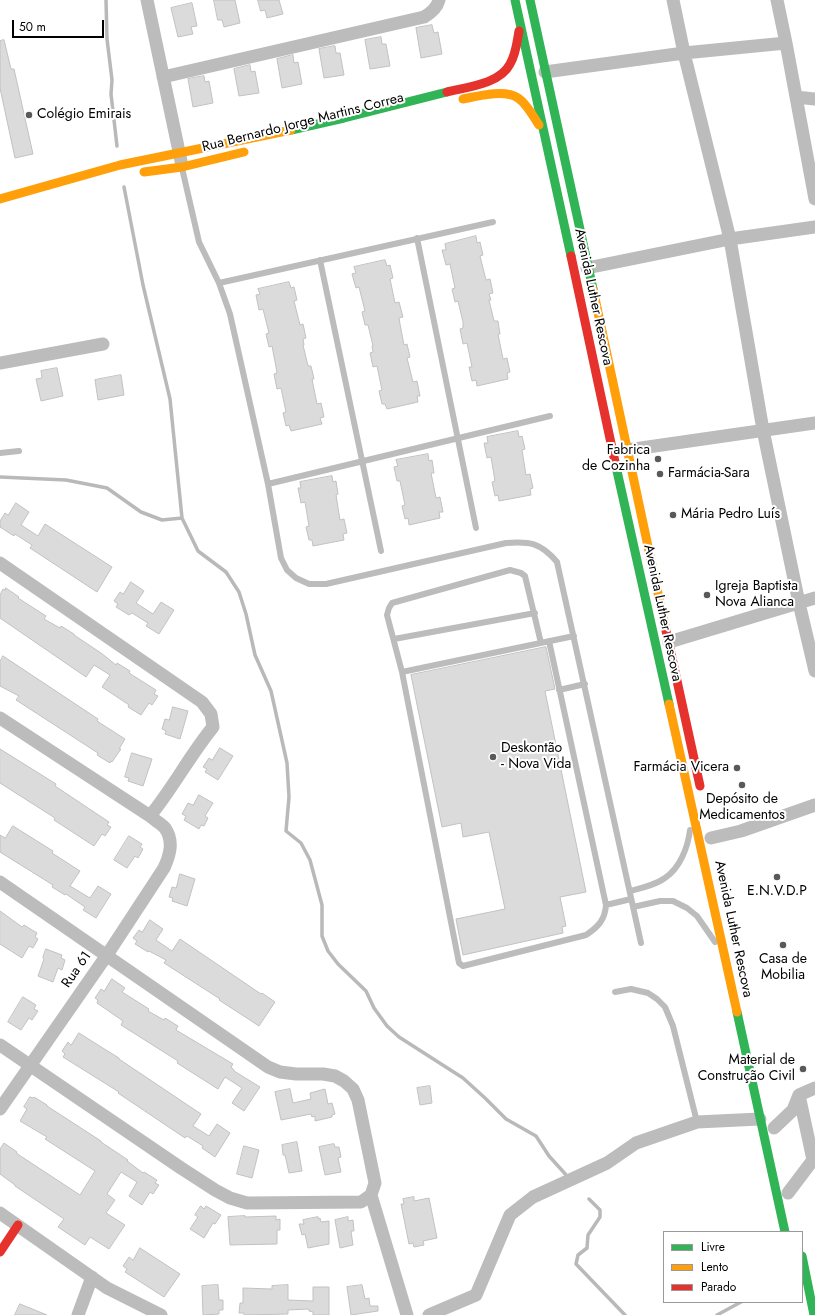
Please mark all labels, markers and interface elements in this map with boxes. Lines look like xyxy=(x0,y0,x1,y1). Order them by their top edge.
scale bar xyxy=(14,12,106,38)
text: 50 m xyxy=(19,18,46,36)
street label: Rua Bernardo Jorge Martins Correa xyxy=(200,90,406,156)
place label: Colégio Emirais xyxy=(37,107,131,123)
marker: Colégio Emirais xyxy=(24,110,34,120)
street label: Avenida Luther Rescova xyxy=(570,227,616,367)
place label: Fabrica de Cozinha xyxy=(582,443,650,476)
marker: Fabrica de Cozinha xyxy=(653,454,663,464)
place label: Farmácia-Sara xyxy=(668,466,750,482)
marker: Farmácia-Sara xyxy=(655,469,665,479)
place label: Mária Pedro Luís xyxy=(681,507,780,523)
marker: Mária Pedro Luís xyxy=(668,510,678,520)
street label: Avenida Luther Rescova xyxy=(639,543,685,683)
place label: Igreja Baptista Nova Alianca xyxy=(715,579,798,612)
marker: Igreja Baptista Nova Alianca xyxy=(702,590,712,600)
place label: Deskontão - Nova Vida xyxy=(501,741,571,774)
marker: Deskontão - Nova Vida xyxy=(488,752,498,762)
place label: Farmácia Vicera xyxy=(634,760,729,776)
marker: Farmácia Vicera xyxy=(732,763,742,773)
marker: Depósito de Medicamentos xyxy=(737,780,747,790)
place label: Depósito de Medicamentos xyxy=(699,792,785,824)
street label: Avenida Luther Rescova xyxy=(710,859,756,999)
marker: E.N.V.D.P xyxy=(772,872,782,882)
place label: E.N.V.D.P xyxy=(747,884,807,900)
marker: Casa de Mobilia xyxy=(778,940,788,950)
street label: Rua 61 xyxy=(59,949,95,991)
place label: Casa de Mobilia xyxy=(759,952,807,984)
place label: Material de Construção Civil xyxy=(698,1053,795,1086)
marker: Material de Construção Civil xyxy=(798,1064,808,1074)
legend xyxy=(663,1231,803,1303)
text: Livre xyxy=(701,1238,725,1256)
text: Lento xyxy=(701,1258,728,1276)
text: Parado xyxy=(701,1278,736,1296)

